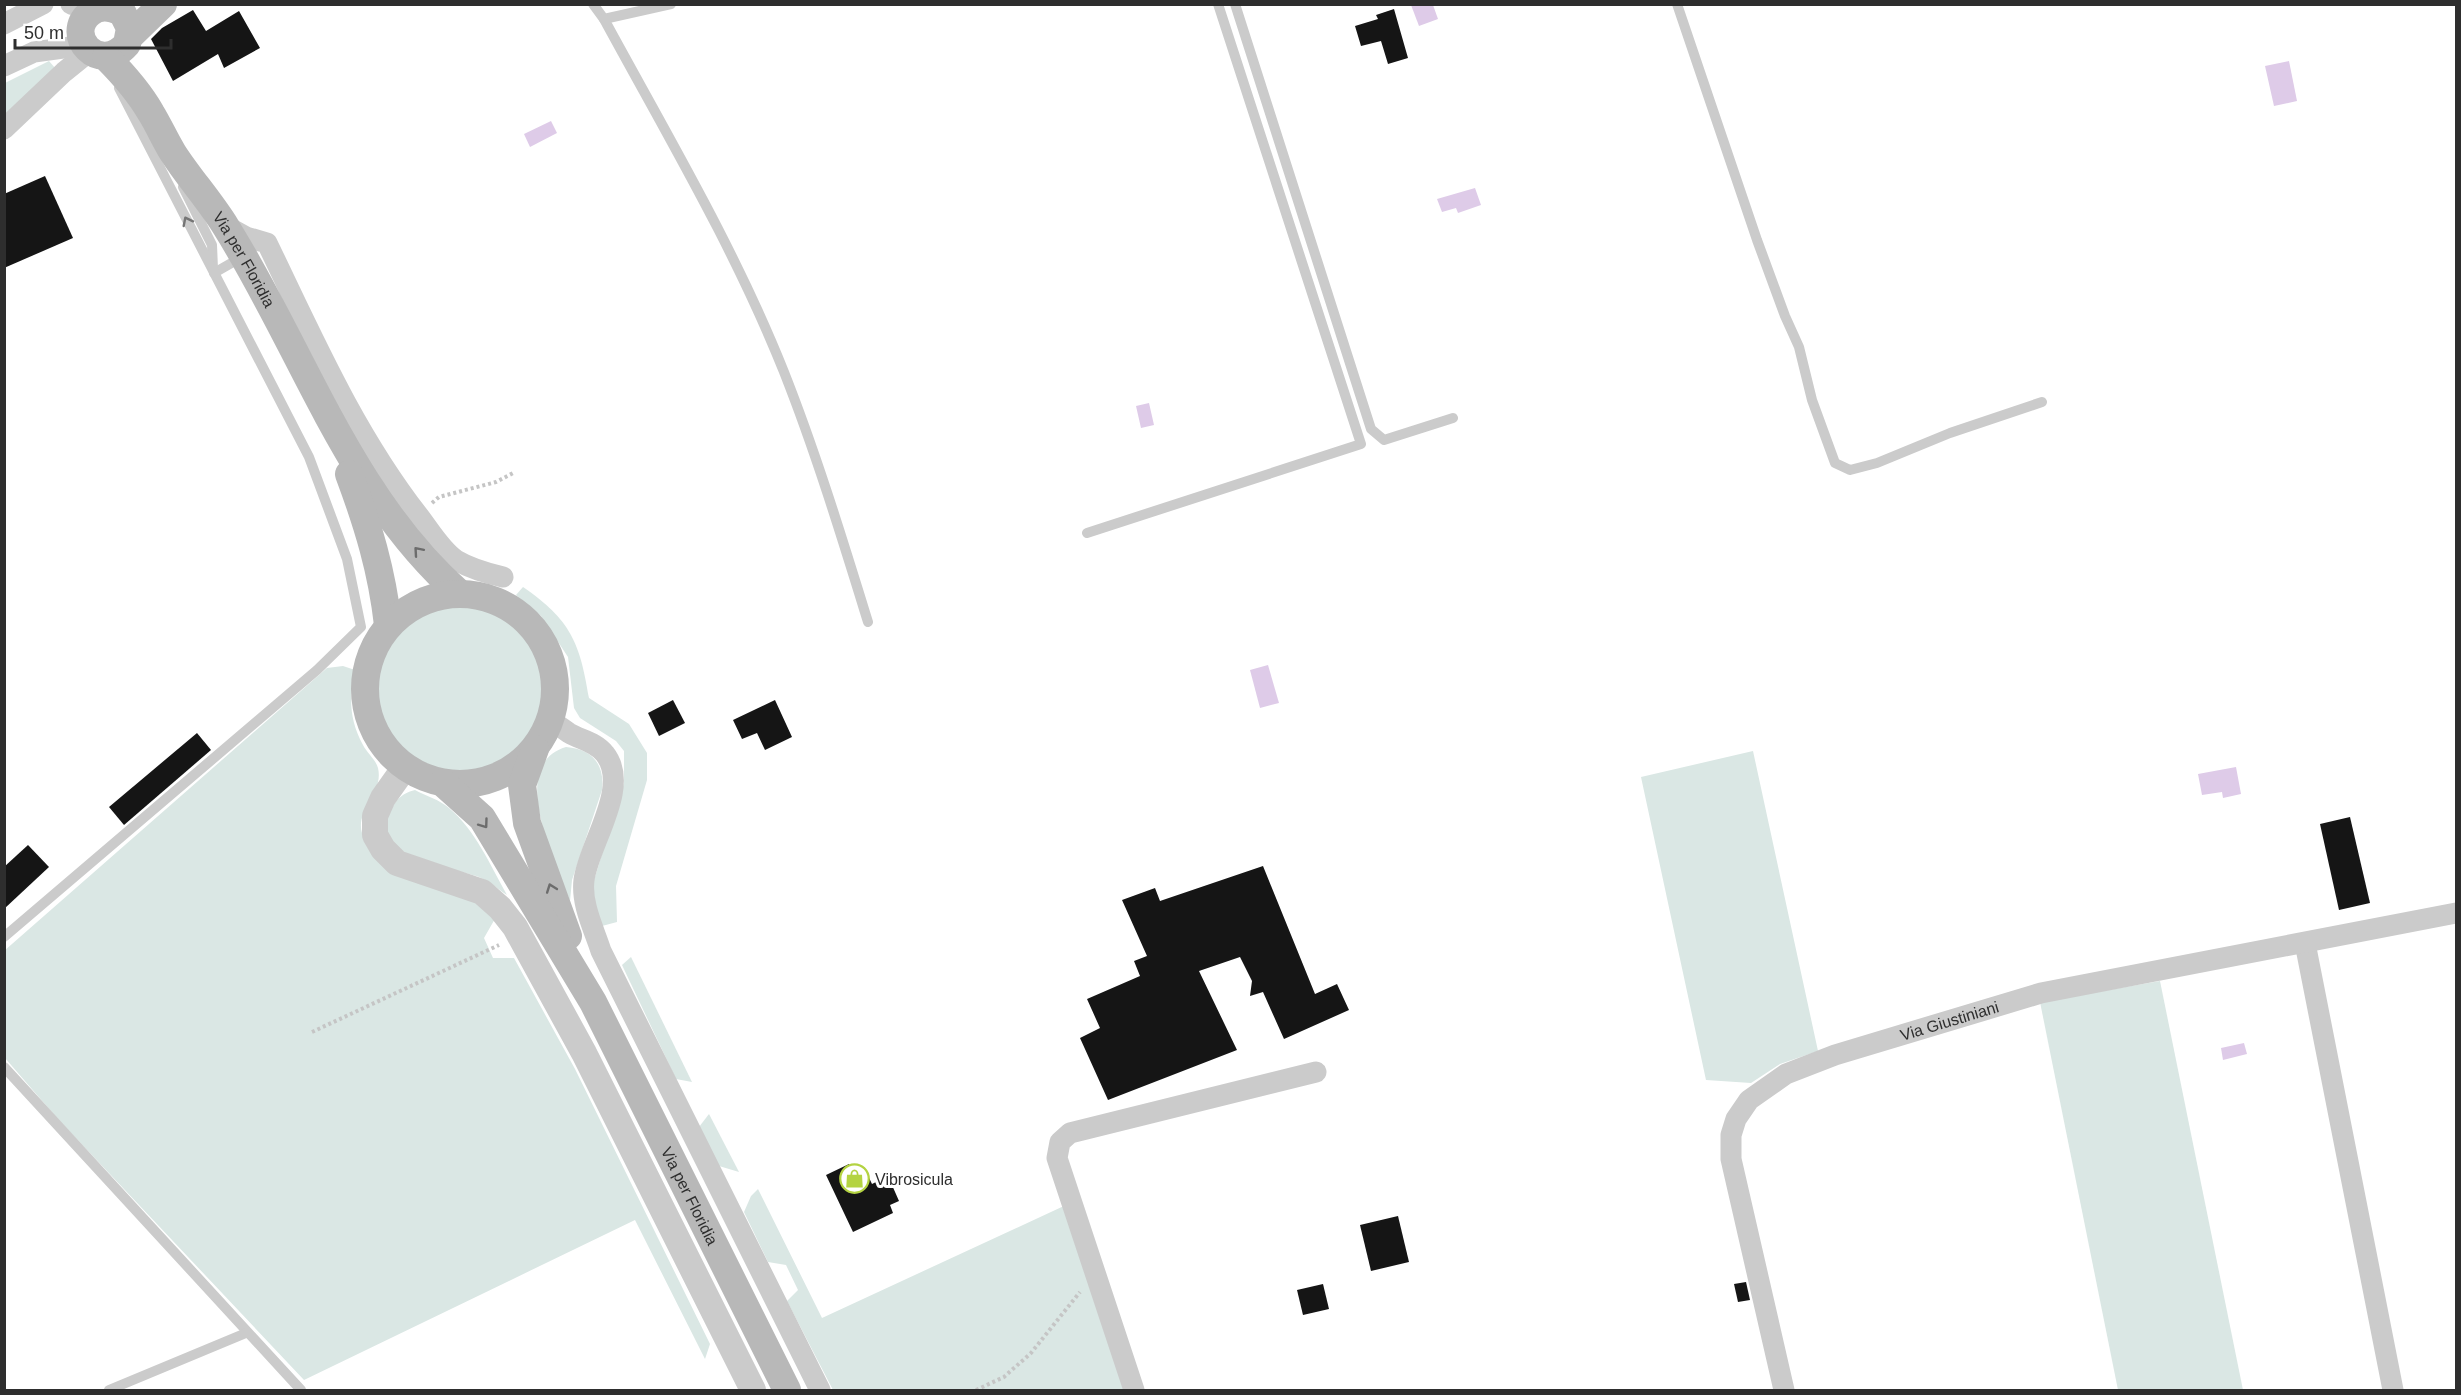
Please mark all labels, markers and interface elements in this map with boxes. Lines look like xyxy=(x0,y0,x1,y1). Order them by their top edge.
scale bar xyxy=(15,12,171,50)
text: 50 m xyxy=(24,23,64,43)
street label: Via per Floridia xyxy=(210,209,278,310)
one-way arrow xyxy=(183,216,194,227)
one-way arrow xyxy=(414,547,425,558)
one-way arrow xyxy=(477,817,488,828)
one-way arrow xyxy=(546,884,559,894)
street label: Via Giustiniani xyxy=(1898,998,2001,1044)
street label: Via per Floridia xyxy=(658,1144,721,1248)
shop icon: Vibrosicula xyxy=(838,1163,870,1195)
place label: Vibrosicula xyxy=(875,1171,953,1188)

